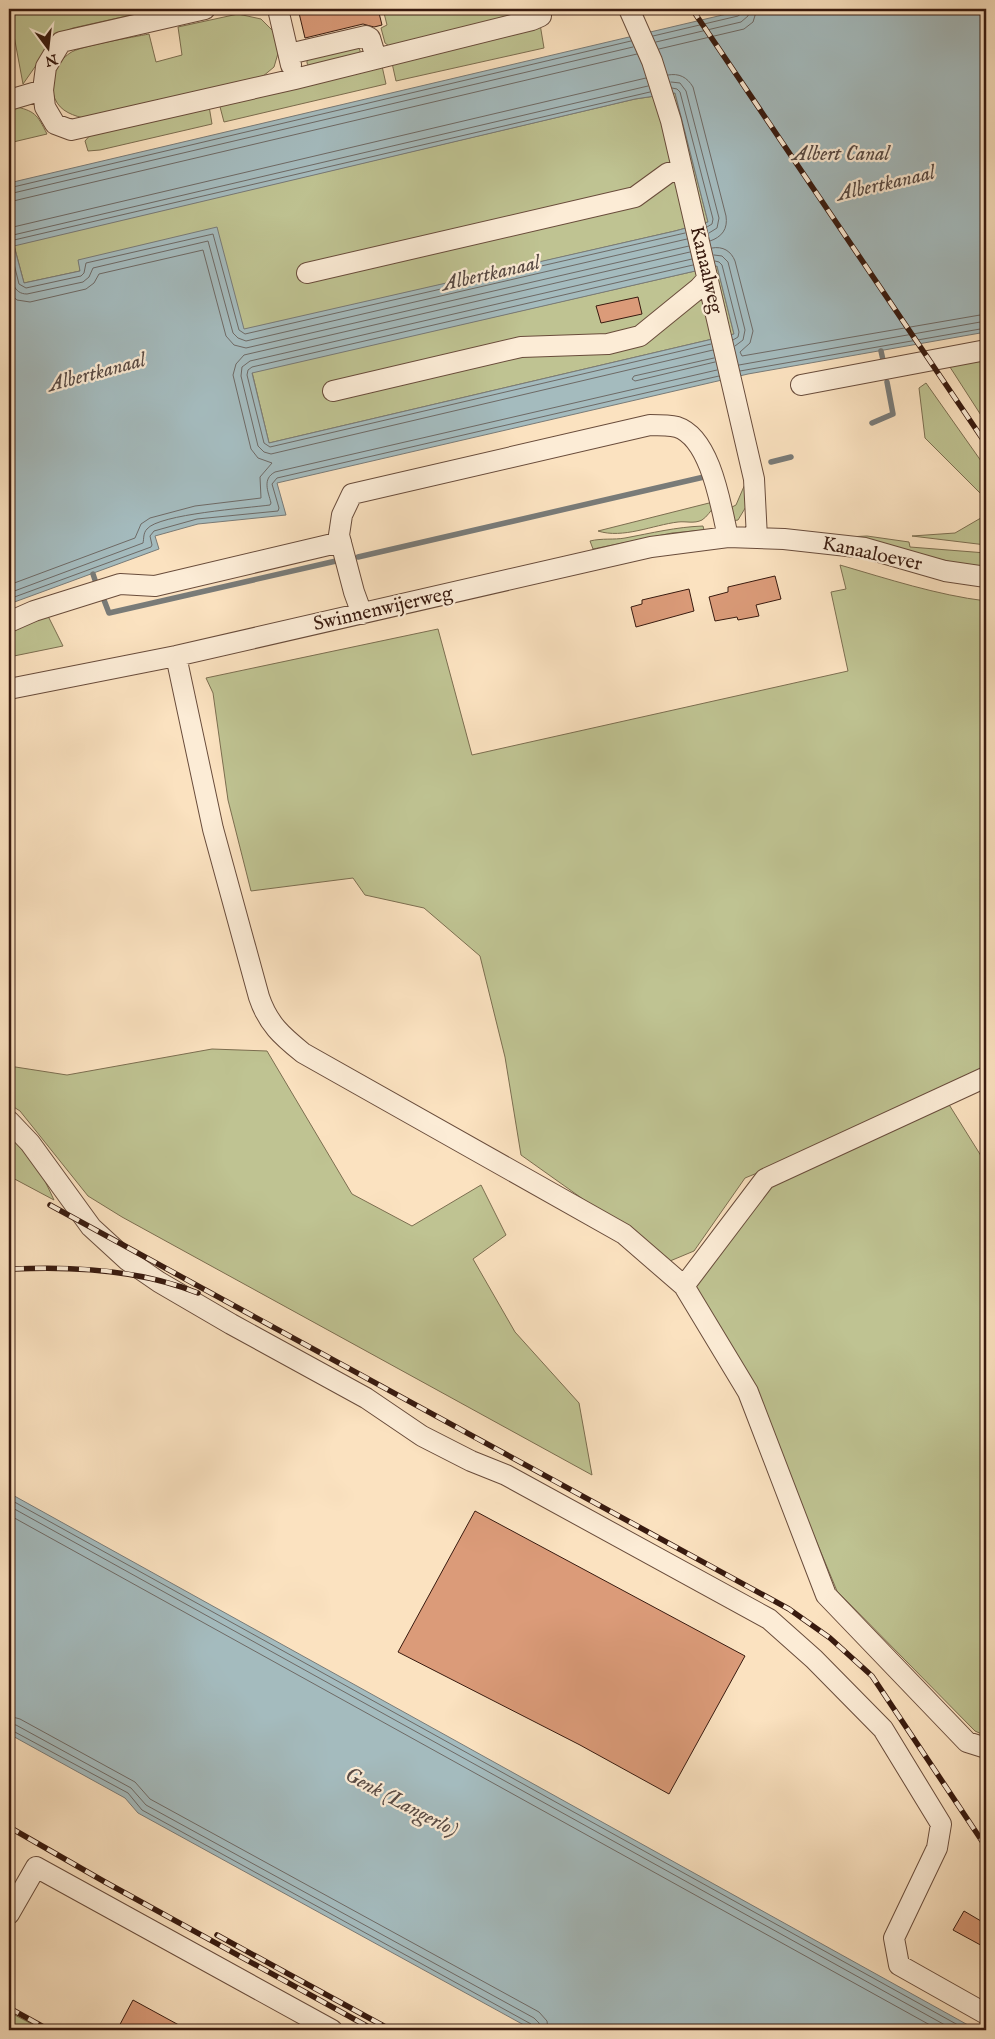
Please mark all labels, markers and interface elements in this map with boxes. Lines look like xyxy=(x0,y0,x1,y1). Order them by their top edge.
north arrow xyxy=(22,22,72,72)
text: N xyxy=(43,49,60,70)
water label: Albert Canal xyxy=(791,141,892,168)
water label: Albertkanaal xyxy=(832,159,940,209)
street label: Kanaalweg xyxy=(684,224,728,317)
water label: Albertkanaal xyxy=(437,249,545,299)
water label: Albertkanaal xyxy=(43,347,151,399)
street label: Kanaaloever xyxy=(820,531,925,577)
street label: Swinnenwijerweg xyxy=(311,581,456,637)
water label: Genk (Langerlo) xyxy=(340,1762,462,1844)

